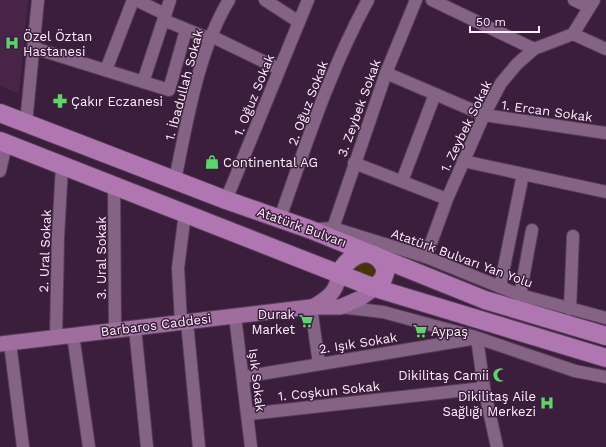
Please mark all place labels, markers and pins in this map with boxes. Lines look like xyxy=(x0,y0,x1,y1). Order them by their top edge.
place label: Özel Öztan Hastanesi xyxy=(23,29,92,59)
hospital icon: Özel Öztan Hastanesi xyxy=(4,35,20,51)
pharmacy icon: Çakır Eczanesi xyxy=(52,93,68,109)
place label: Çakır Eczanesi xyxy=(71,94,163,109)
shop icon: Continental AG xyxy=(204,154,220,170)
place label: Continental AG xyxy=(223,155,318,170)
place label: Durak Market xyxy=(251,307,296,337)
supermarket icon: Durak Market xyxy=(298,313,314,329)
supermarket icon: Aypaş xyxy=(412,323,428,339)
place label: Aypaş xyxy=(431,324,468,339)
mosque icon: Dikilitaş Camii xyxy=(492,367,508,383)
place label: Dikilitaş Camii xyxy=(398,368,489,383)
place label: Dikilitaş Aile Sağlığı Merkezi xyxy=(442,389,536,419)
hospital icon: Dikilitaş Aile Sağlığı Merkezi xyxy=(539,395,555,411)

